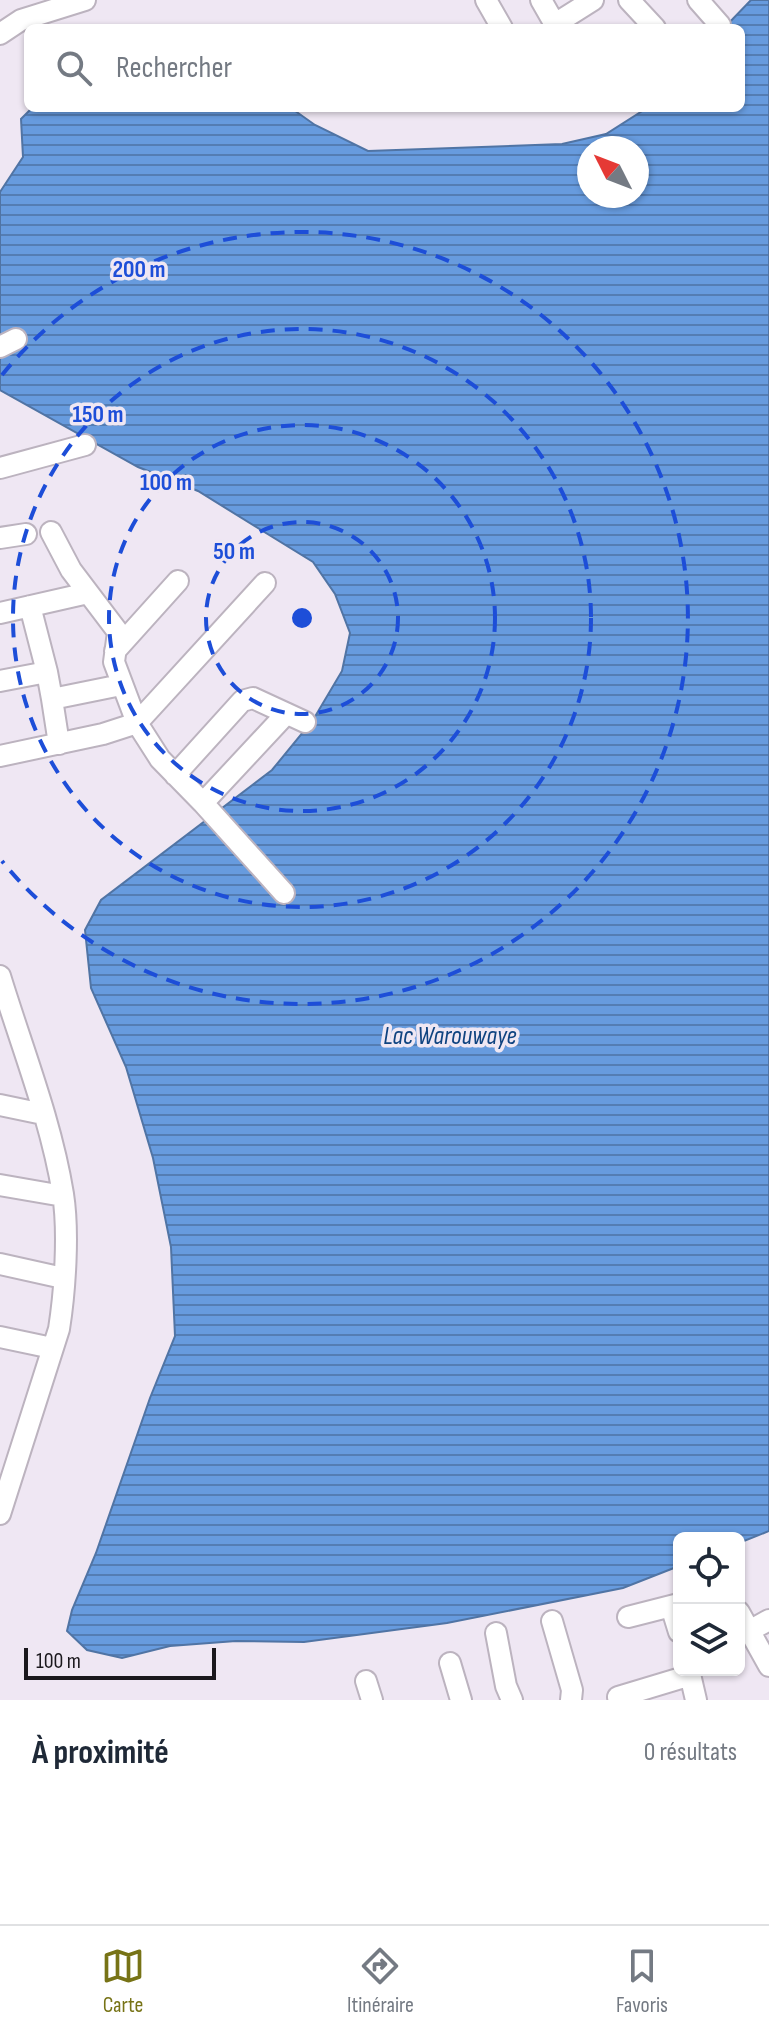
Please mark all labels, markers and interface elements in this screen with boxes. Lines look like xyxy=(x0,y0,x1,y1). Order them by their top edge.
search box xyxy=(24,24,745,112)
icon: search xyxy=(52,46,96,90)
text: Rechercher xyxy=(116,50,232,86)
north arrow xyxy=(577,136,649,208)
text: 200 m xyxy=(112,255,166,284)
text: 150 m xyxy=(72,400,124,429)
text: 100 m xyxy=(140,468,192,497)
text: 50 m xyxy=(213,537,255,566)
centre of rings xyxy=(288,604,316,632)
water label: Lac Warouwaye xyxy=(383,1021,517,1052)
map controls xyxy=(673,1532,745,1676)
button: locate xyxy=(673,1532,745,1604)
button: layers xyxy=(673,1604,745,1676)
scale bar xyxy=(24,1644,216,1680)
text: 100 m xyxy=(36,1648,81,1675)
text: À proximité xyxy=(32,1732,169,1773)
text: 0 résultats xyxy=(644,1737,737,1768)
tab: Carte xyxy=(101,1944,145,2019)
tab: Itinéraire xyxy=(347,1944,414,2019)
tab: Favoris xyxy=(616,1944,668,2019)

